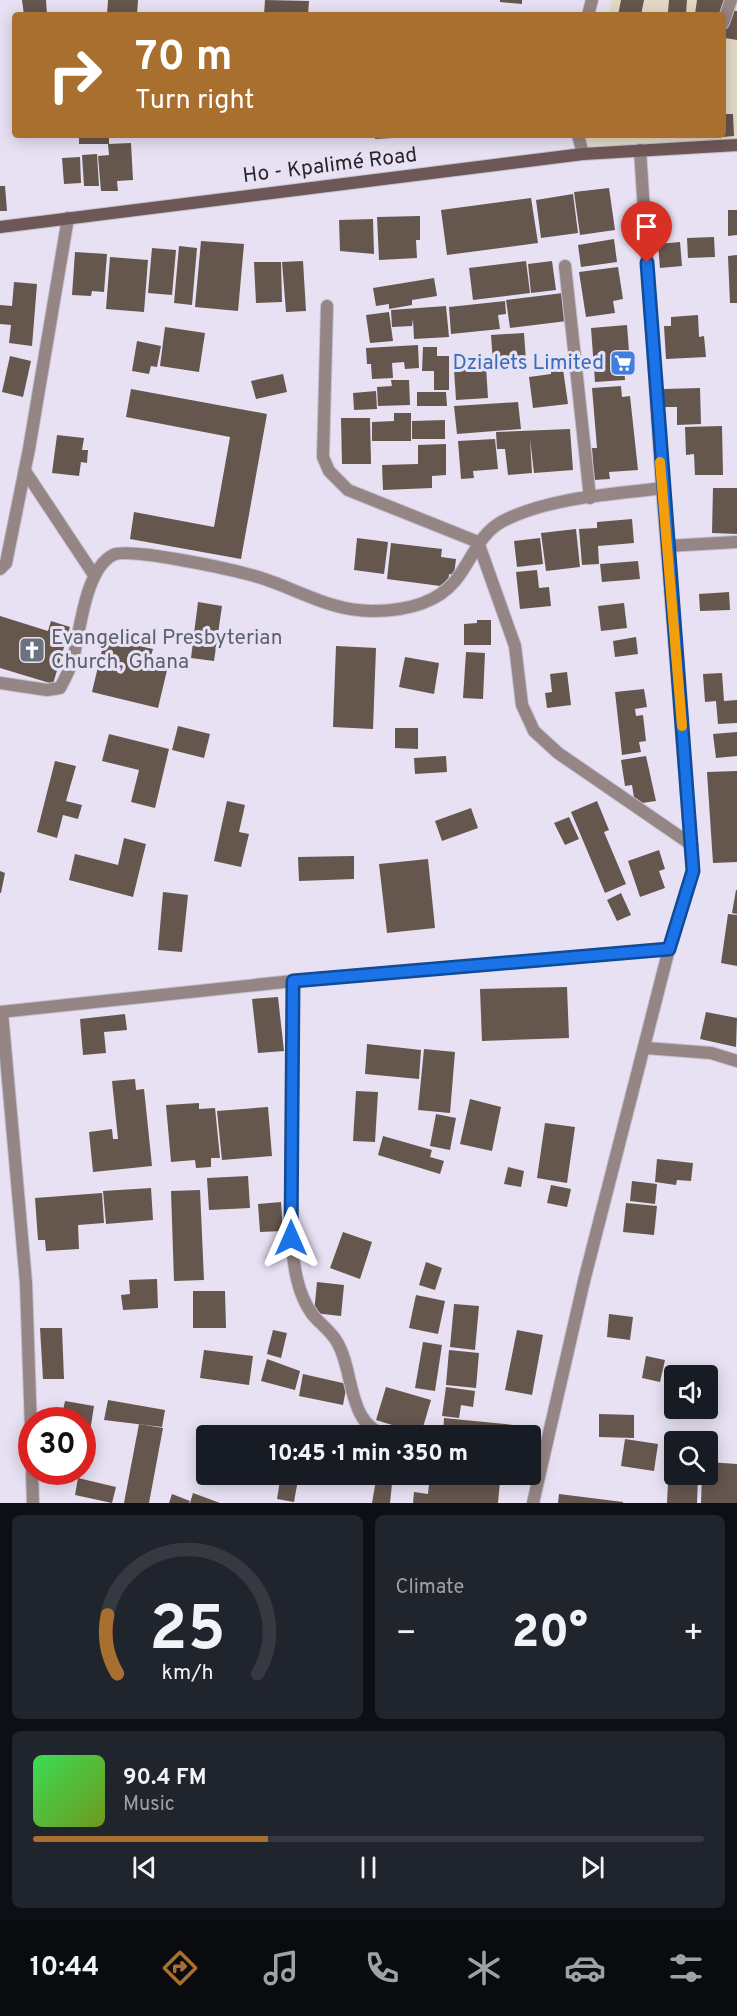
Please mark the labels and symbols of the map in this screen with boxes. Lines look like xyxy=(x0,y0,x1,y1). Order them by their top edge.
street label: Ho - Kpalimé Road xyxy=(241,142,419,190)
pin xyxy=(621,201,672,263)
supermarket icon: Dzialets Limited xyxy=(608,348,638,378)
place label: Dzialets Limited xyxy=(453,350,604,377)
place label: Evangelical Presbyterian Church, Ghana xyxy=(51,625,282,676)
church icon: Evangelical Presbyterian Church, Ghana xyxy=(17,635,47,665)
position arrow xyxy=(259,1206,323,1270)
speed limit sign: 30 xyxy=(18,1407,96,1485)

